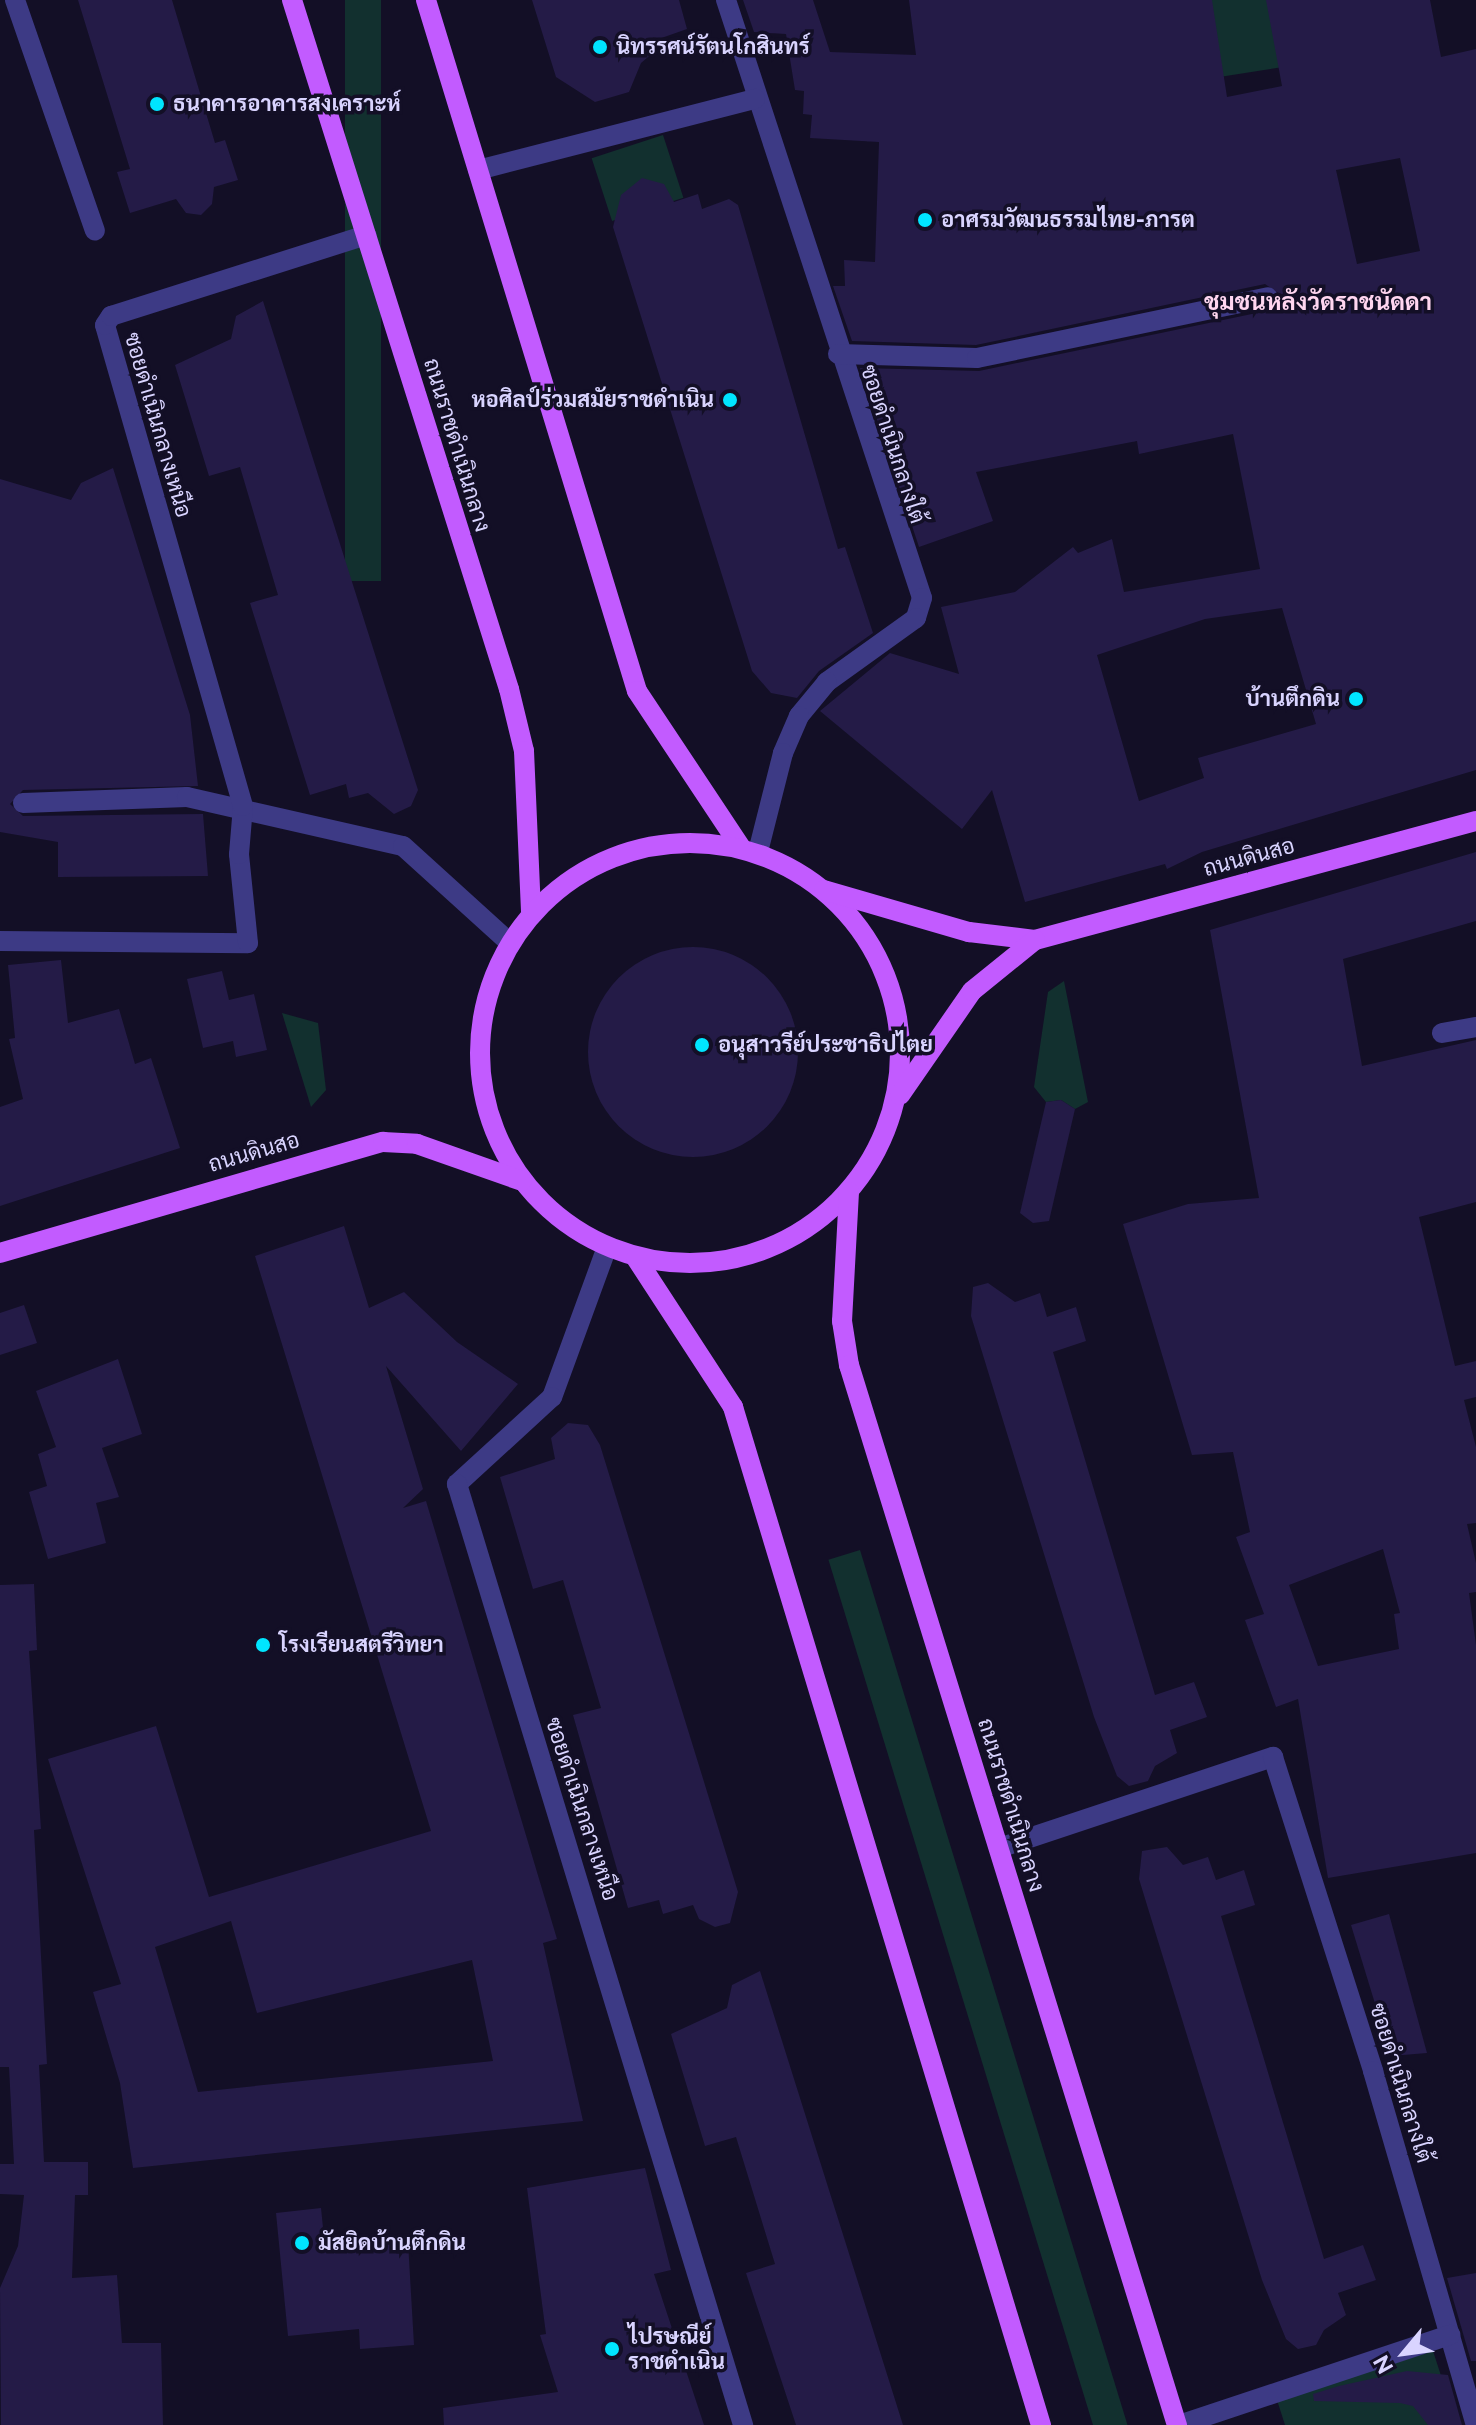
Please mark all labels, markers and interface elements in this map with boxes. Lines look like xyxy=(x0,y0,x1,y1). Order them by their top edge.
place label: นิทรรศน์รัตนโกสินทร์ xyxy=(616,34,810,60)
marker: นิทรรศน์รัตนโกสินทร์ xyxy=(591,38,609,56)
place label: ธนาคารอาคารสงเคราะห์ xyxy=(173,91,401,117)
marker: ธนาคารอาคารสงเคราะห์ xyxy=(148,95,166,113)
place label: อาศรมวัฒนธรรมไทย-ภารต xyxy=(941,207,1195,233)
marker: อาศรมวัฒนธรรมไทย-ภารต xyxy=(916,211,934,229)
district label: ชุมชนหลังวัดราชนัดดา xyxy=(1204,288,1432,316)
street label: ซอยดำเนินกลางเหนือ xyxy=(119,329,197,521)
street label: ถนนราชดำเนินกลาง xyxy=(418,355,496,535)
street label: ซอยดำเนินกลางใต้ xyxy=(855,361,931,527)
place label: หอศิลป์ร่วมสมัยราชดำเนิน xyxy=(471,387,714,413)
marker: หอศิลป์ร่วมสมัยราชดำเนิน xyxy=(721,391,739,409)
place label: บ้านตึกดิน xyxy=(1245,686,1340,712)
marker: บ้านตึกดิน xyxy=(1347,690,1365,708)
street label: ถนนดินสอ xyxy=(1200,832,1298,882)
place label: อนุสาวรีย์ประชาธิปไตย xyxy=(718,1032,933,1058)
marker: อนุสาวรีย์ประชาธิปไตย xyxy=(693,1036,711,1054)
street label: ถนนดินสอ xyxy=(205,1126,303,1178)
place label: โรงเรียนสตรีวิทยา xyxy=(279,1632,444,1658)
marker: โรงเรียนสตรีวิทยา xyxy=(254,1636,272,1654)
street label: ซอยดำเนินกลางเหนือ xyxy=(540,1714,624,1904)
street label: ถนนราชดำเนินกลาง xyxy=(972,1715,1050,1895)
street label: ซอยดำเนินกลางใต้ xyxy=(1364,2000,1438,2166)
place label: มัสยิดบ้านตึกดิน xyxy=(318,2230,466,2256)
marker: มัสยิดบ้านตึกดิน xyxy=(293,2234,311,2252)
north arrow xyxy=(1364,2313,1444,2393)
place label: ไปรษณีย์ ราชดำเนิน xyxy=(628,2323,725,2374)
marker: ไปรษณีย์ ราชดำเนิน xyxy=(603,2340,621,2358)
text: N xyxy=(1368,2351,1398,2378)

